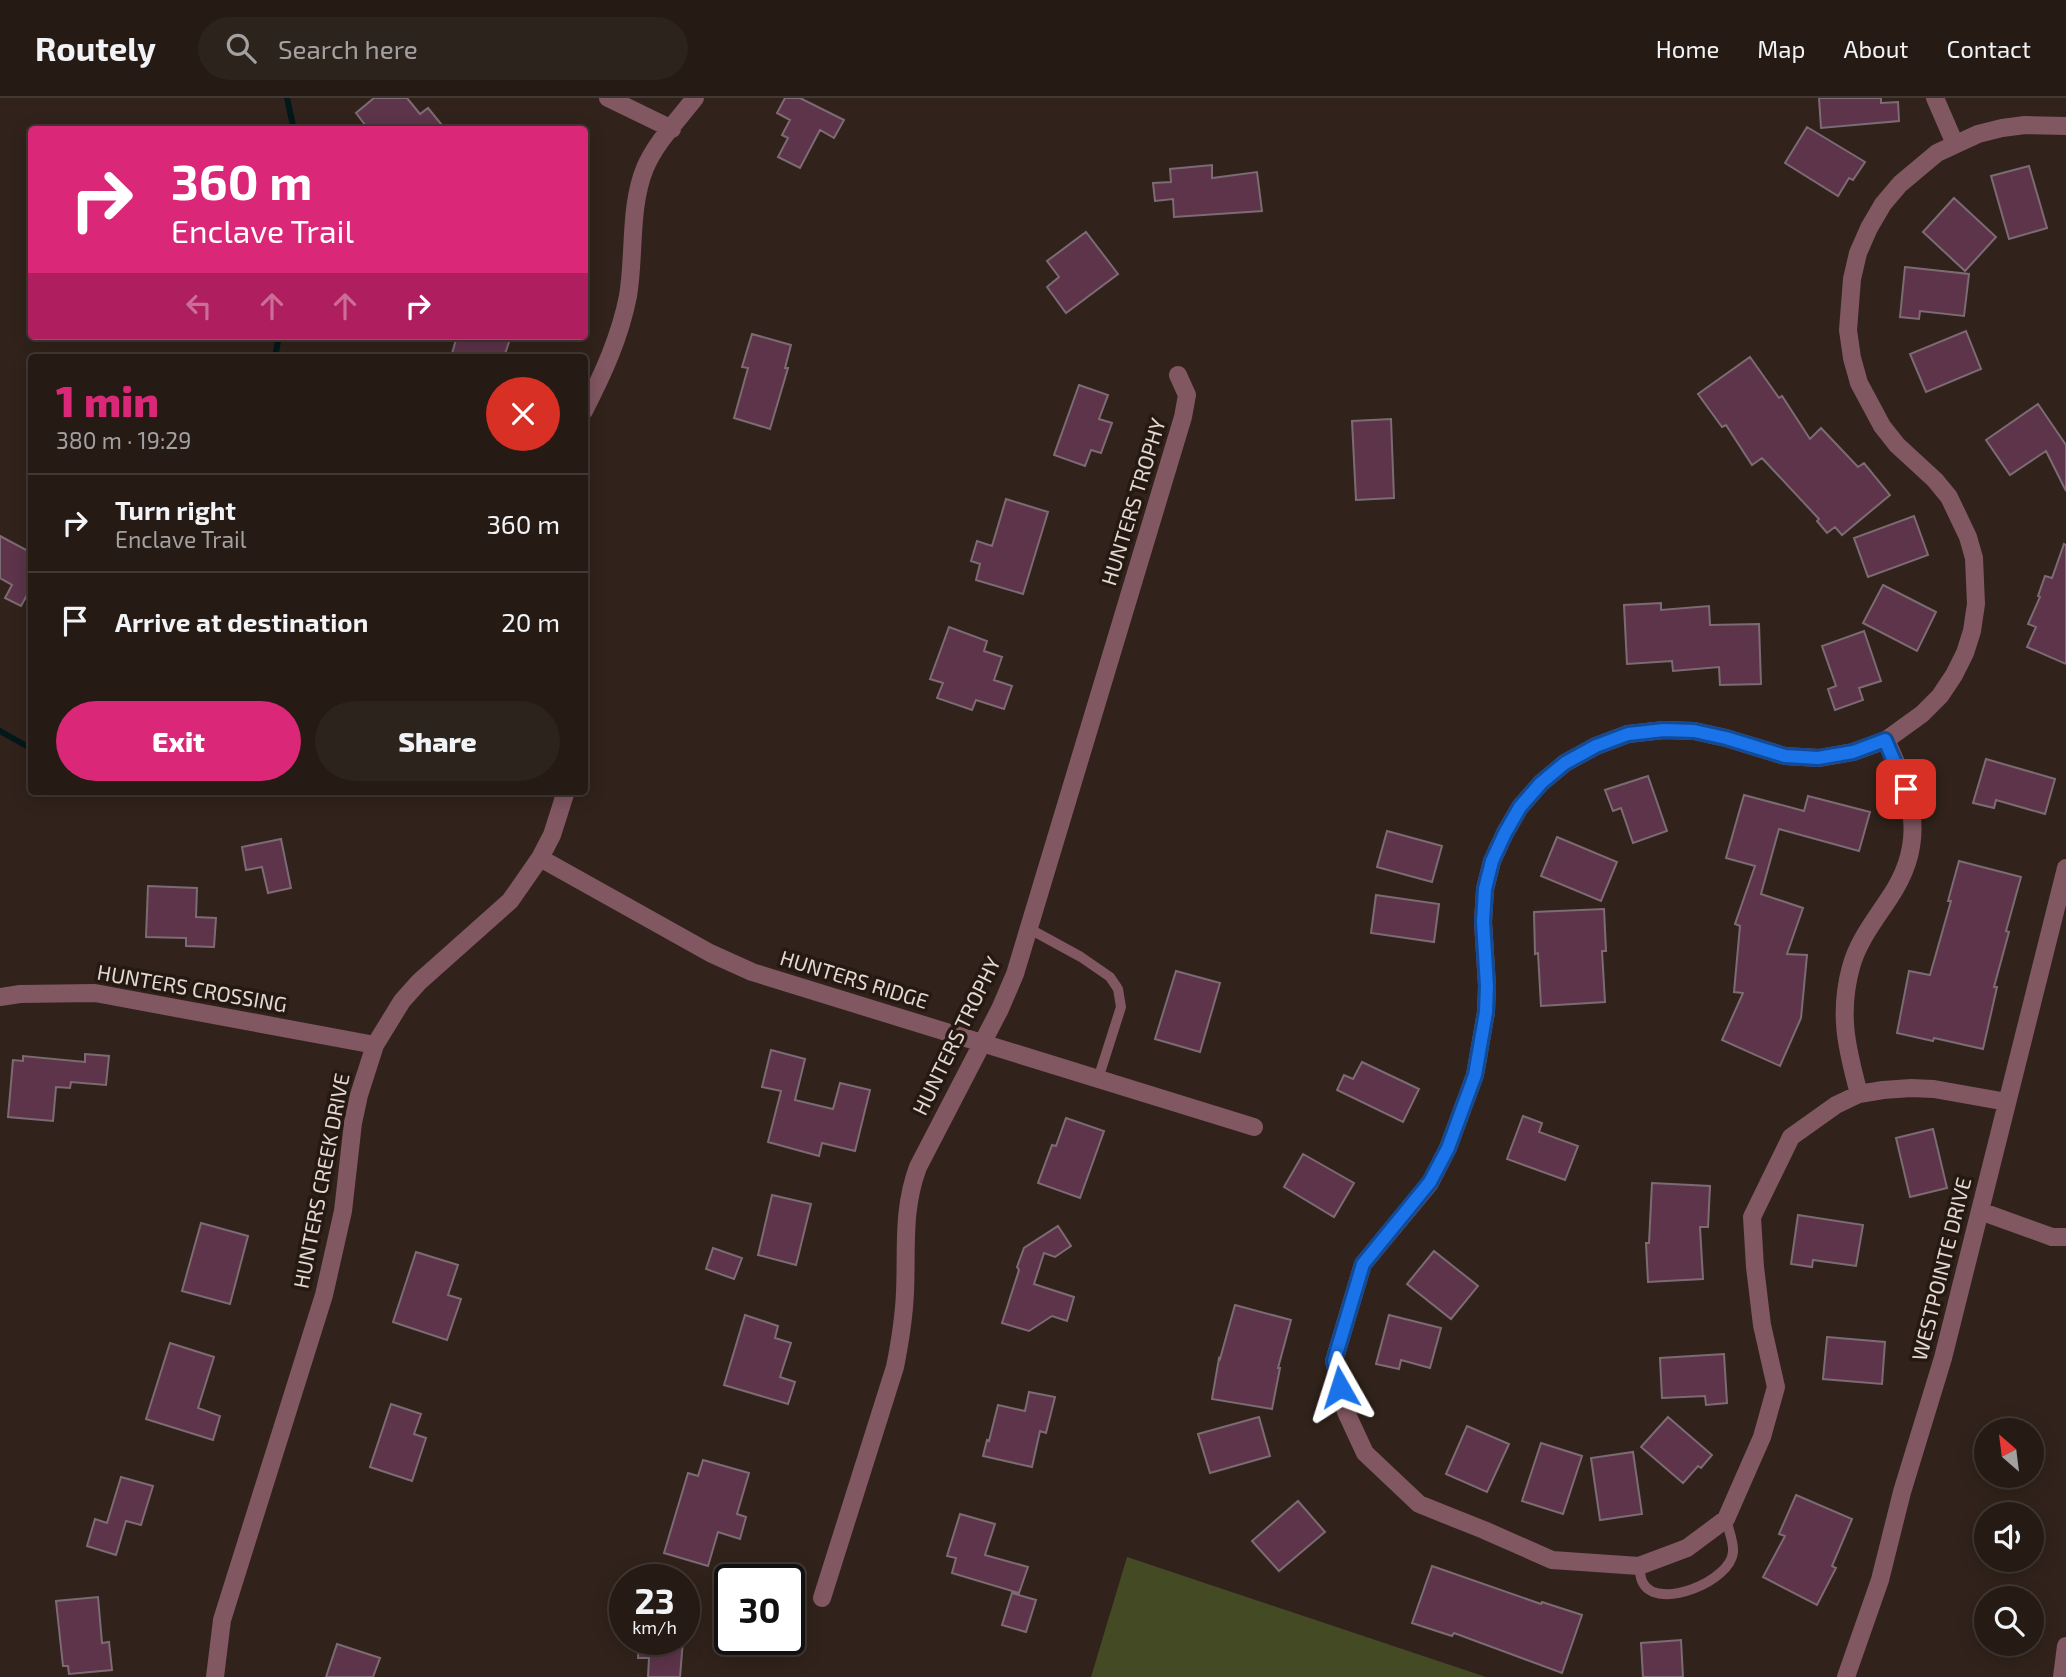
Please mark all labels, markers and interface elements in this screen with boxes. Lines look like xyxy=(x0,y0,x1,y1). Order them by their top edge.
search box xyxy=(198,17,688,80)
text: Routely xyxy=(35,28,156,68)
icon: search xyxy=(222,29,260,67)
text: Search here xyxy=(278,33,418,64)
text: Home xyxy=(1656,34,1719,63)
text: Map xyxy=(1757,34,1805,63)
text: About xyxy=(1843,34,1909,63)
text: Contact xyxy=(1947,34,2031,63)
text: 360 m xyxy=(171,151,312,210)
icon: right xyxy=(56,154,147,245)
text: Enclave Trail xyxy=(171,211,354,249)
icon: left xyxy=(180,287,218,325)
icon: ahead xyxy=(253,287,291,325)
icon: ahead xyxy=(326,287,364,325)
icon: right xyxy=(399,287,437,325)
text: 1 min xyxy=(56,375,159,425)
button: close xyxy=(486,377,560,451)
street label: HUNTERS TROPHY xyxy=(1095,415,1170,588)
text: 380 m · 19:29 xyxy=(56,426,191,454)
text: Turn right xyxy=(115,494,236,525)
icon: right xyxy=(56,504,94,542)
text: 360 m xyxy=(486,508,560,539)
text: Enclave Trail xyxy=(115,525,247,553)
icon: arrive xyxy=(56,602,94,640)
text: Arrive at destination xyxy=(115,606,368,637)
text: 20 m xyxy=(501,606,560,637)
button: Exit xyxy=(56,701,301,781)
button: Share xyxy=(315,701,560,781)
pin xyxy=(1876,759,1936,819)
icon: arrive xyxy=(1887,770,1925,808)
street label: HUNTERS RIDGE xyxy=(777,944,932,1013)
street label: HUNTERS TROPHY xyxy=(906,952,1005,1119)
street label: HUNTERS CROSSING xyxy=(95,959,289,1017)
street label: HUNTERS CREEK DRIVE xyxy=(287,1071,354,1290)
street label: WESTPOINTE DRIVE xyxy=(1906,1174,1975,1363)
position arrow xyxy=(1303,1350,1377,1424)
north arrow xyxy=(1974,1418,2044,1488)
map controls xyxy=(1974,1418,2044,1656)
button: sound xyxy=(1974,1502,2044,1572)
speed limit sign: 30 xyxy=(714,1564,805,1655)
text: 23 xyxy=(634,1579,675,1621)
button: search xyxy=(1974,1586,2044,1656)
text: km/h xyxy=(632,1616,677,1638)

